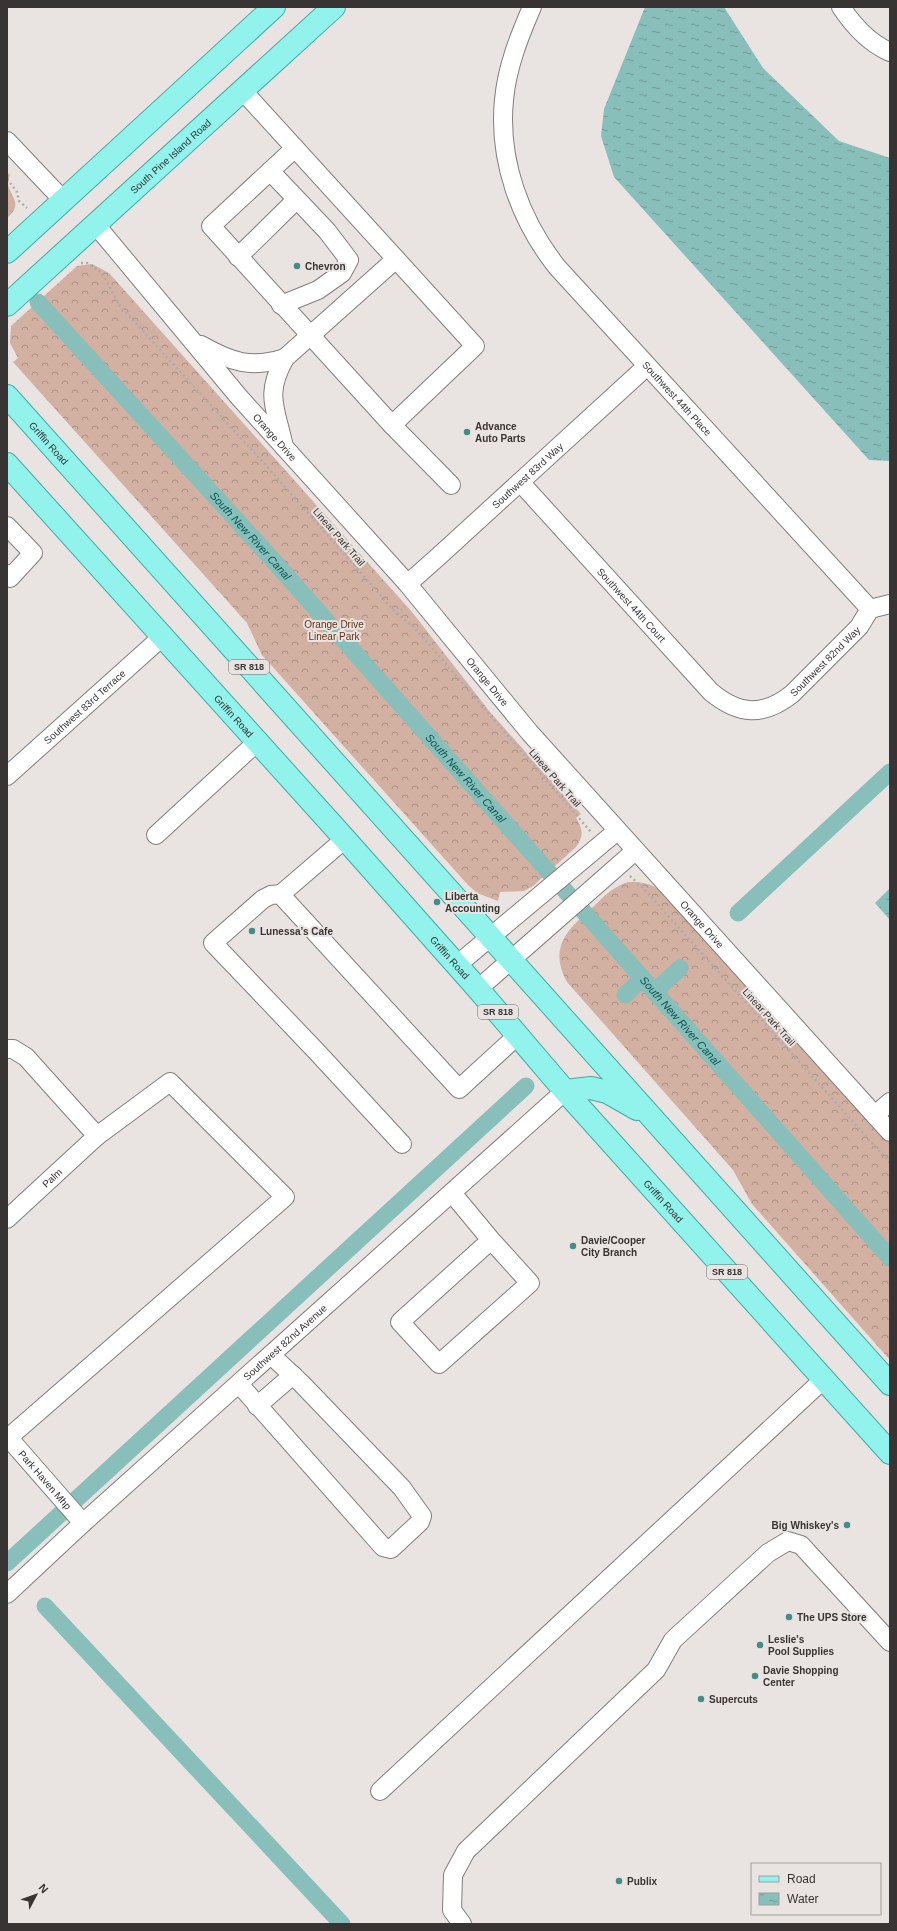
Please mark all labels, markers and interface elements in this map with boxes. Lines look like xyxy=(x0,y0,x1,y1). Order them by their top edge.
street label: South Pine Island Road xyxy=(128,117,213,196)
marker: Chevron xyxy=(292,261,302,271)
place label: Chevron xyxy=(305,261,346,272)
street label: Southwest 44th Place xyxy=(640,359,714,438)
street label: Orange Drive xyxy=(251,411,299,463)
street label: Griffin Road xyxy=(27,419,71,466)
place label: Advance Auto Parts xyxy=(475,421,526,444)
marker: Advance Auto Parts xyxy=(462,427,472,437)
street label: Southwest 83rd Way xyxy=(490,440,565,510)
water label: South New River Canal xyxy=(208,489,294,583)
street label: Linear Park Trail xyxy=(311,506,367,568)
street label: Southwest 44th Court xyxy=(595,566,668,644)
park label: Orange Drive Linear Park xyxy=(304,619,364,642)
street label: Southwest 82nd Way xyxy=(788,624,862,698)
street label: Orange Drive xyxy=(465,655,511,708)
road number: SR 818 xyxy=(229,660,269,674)
street label: Southwest 83rd Terrace xyxy=(41,667,128,746)
street label: Griffin Road xyxy=(212,692,256,739)
water label: South New River Canal xyxy=(423,731,508,825)
street label: Linear Park Trail xyxy=(527,747,583,809)
place label: Liberta Accounting xyxy=(445,891,500,914)
marker: Liberta Accounting xyxy=(432,897,442,907)
street label: Orange Drive xyxy=(678,898,727,950)
marker: Lunessa’s Cafe xyxy=(247,926,257,936)
place label: Lunessa’s Cafe xyxy=(260,926,333,937)
street label: Griffin Road xyxy=(428,934,472,981)
water label: South New River Canal xyxy=(638,974,723,1068)
street label: Linear Park Trail xyxy=(741,986,797,1048)
road number: SR 818 xyxy=(478,1005,518,1019)
street label: Palm xyxy=(40,1166,64,1189)
street label: Griffin Road xyxy=(642,1177,685,1224)
place label: Davie/Cooper City Branch xyxy=(581,1235,646,1258)
marker: Davie/Cooper City Branch xyxy=(568,1241,578,1251)
road number: SR 818 xyxy=(707,1265,747,1279)
street label: Southwest 82nd Avenue xyxy=(241,1302,329,1382)
street label: Park Haven Mhp xyxy=(16,1448,74,1512)
place label: Big Whiskey's xyxy=(772,1520,839,1531)
marker: Big Whiskey's xyxy=(842,1520,852,1530)
marker: The UPS Store xyxy=(784,1612,794,1622)
place label: The UPS Store xyxy=(797,1612,867,1623)
place label: Leslie's Pool Supplies xyxy=(768,1634,835,1657)
marker: Leslie's Pool Supplies xyxy=(755,1640,765,1650)
place label: Davie Shopping Center xyxy=(763,1665,839,1688)
marker: Davie Shopping Center xyxy=(750,1671,760,1681)
marker: Supercuts xyxy=(696,1694,706,1704)
place label: Supercuts xyxy=(709,1694,758,1705)
legend xyxy=(751,1863,881,1915)
text: Road xyxy=(787,1872,816,1886)
north arrow xyxy=(16,1875,56,1915)
marker: Publix xyxy=(614,1876,624,1886)
place label: Publix xyxy=(627,1876,657,1887)
text: N xyxy=(36,1882,51,1895)
text: Water xyxy=(787,1892,819,1906)

